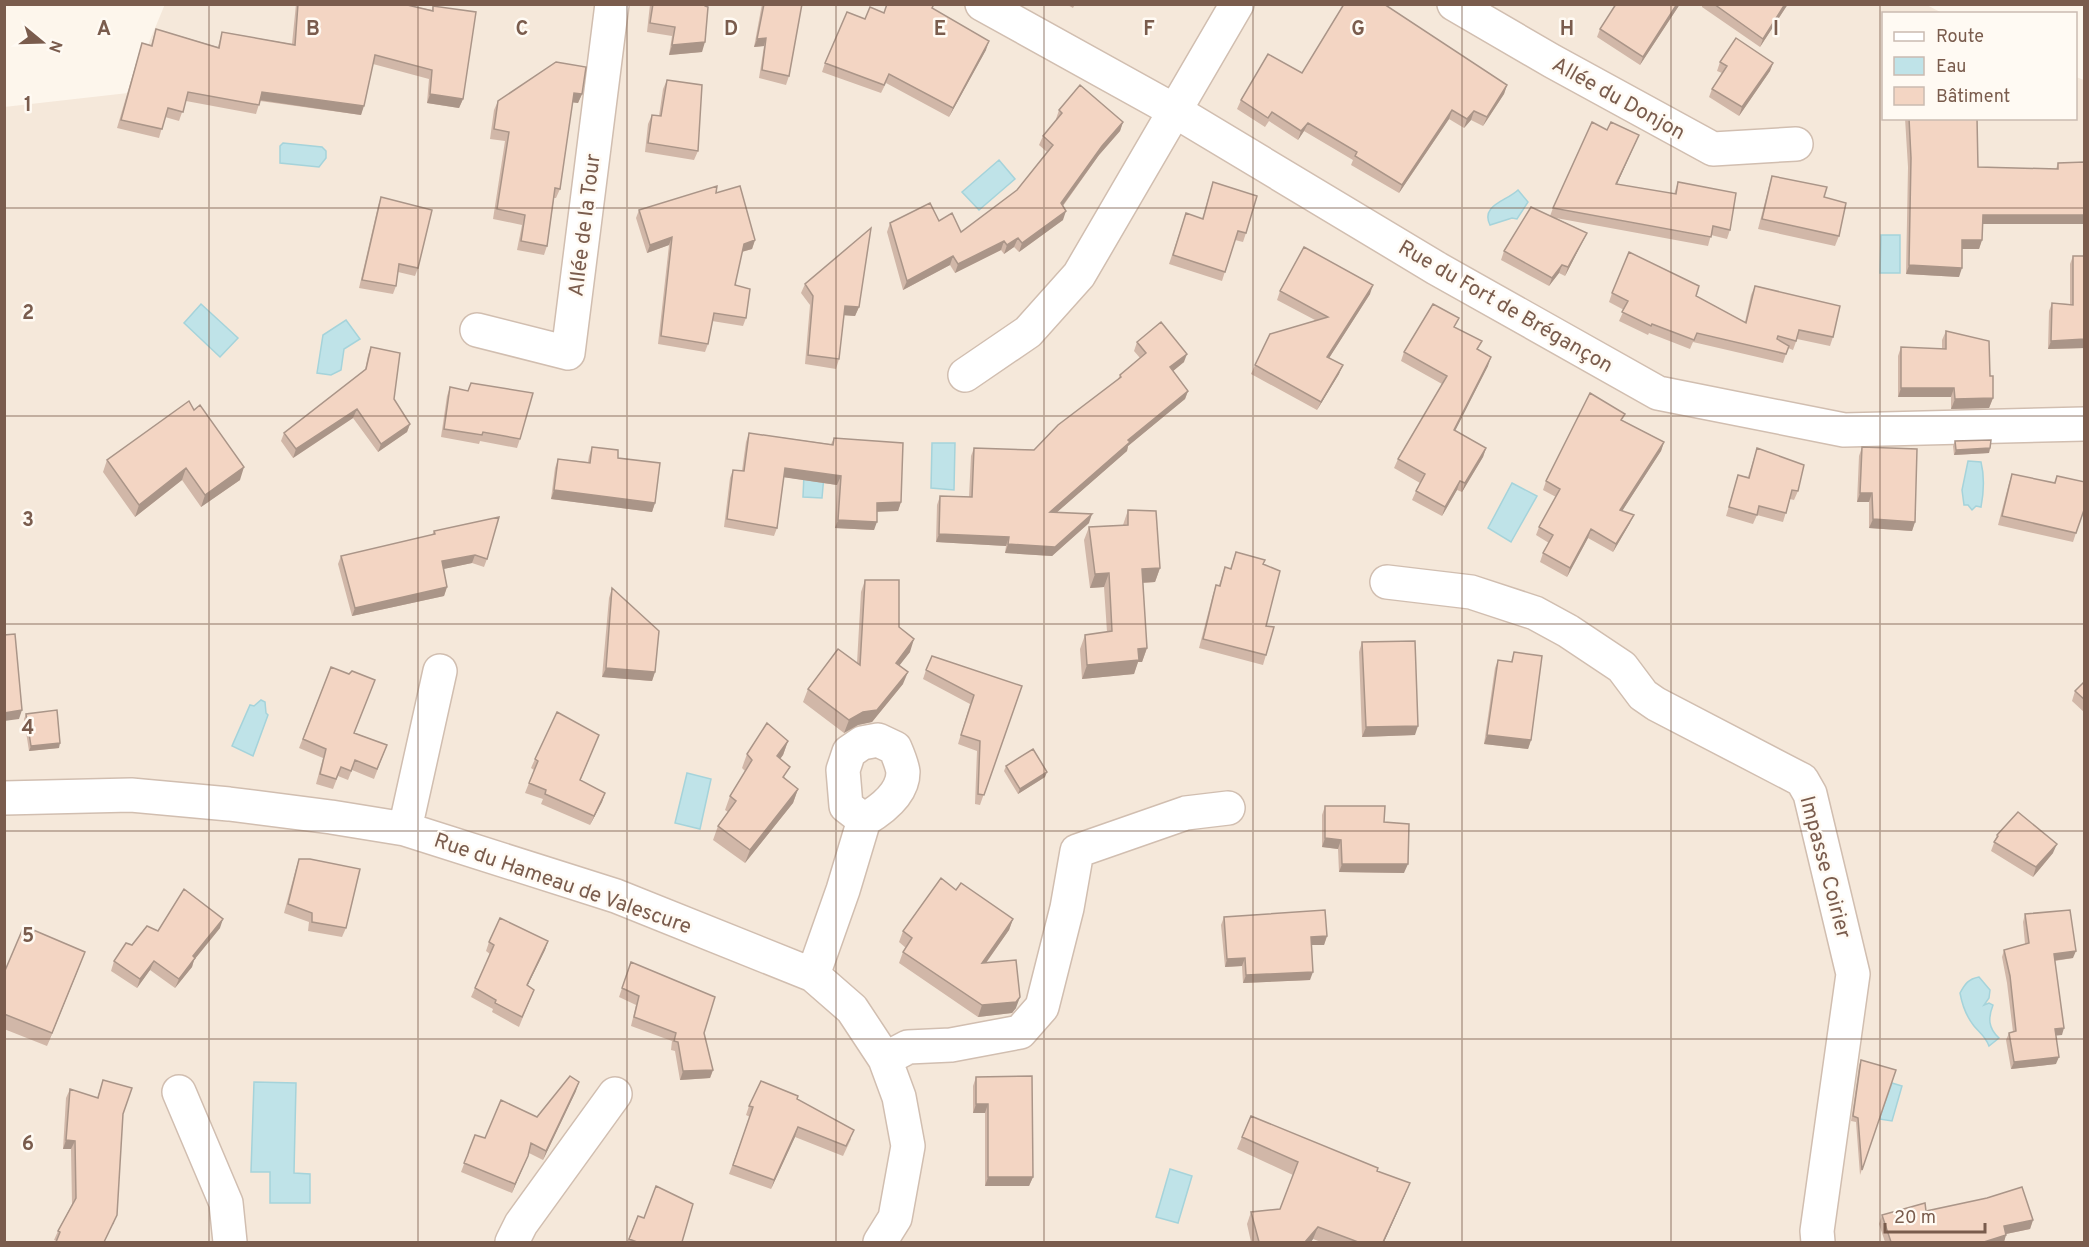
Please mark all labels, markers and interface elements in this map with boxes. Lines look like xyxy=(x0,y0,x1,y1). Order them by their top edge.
north arrow xyxy=(12,12,72,72)
legend xyxy=(1882,12,2077,120)
text: A xyxy=(97,17,111,43)
text: B xyxy=(306,17,320,43)
text: C xyxy=(516,17,528,43)
text: D xyxy=(724,17,738,43)
text: E xyxy=(934,17,946,43)
text: F xyxy=(1143,17,1155,43)
text: G xyxy=(1351,17,1365,43)
text: H xyxy=(1560,17,1574,43)
text: I xyxy=(1773,17,1779,43)
text: Route xyxy=(1936,26,1984,49)
text: N xyxy=(43,38,66,55)
street label: Allée du Donjon xyxy=(1547,52,1690,147)
text: Eau xyxy=(1936,56,1966,79)
text: Bâtiment xyxy=(1936,86,2010,109)
text: 1 xyxy=(24,93,32,119)
street label: Allée de la Tour xyxy=(563,152,608,298)
street label: Rue du Fort de Brégançon xyxy=(1393,235,1617,380)
text: 2 xyxy=(22,301,34,327)
text: 3 xyxy=(22,508,34,534)
text: 4 xyxy=(22,716,34,742)
street label: Impasse Coirier xyxy=(1793,793,1857,942)
street label: Rue du Hameau de Valescure xyxy=(430,828,695,941)
text: 5 xyxy=(22,924,34,950)
text: 6 xyxy=(22,1132,34,1158)
scale bar xyxy=(1885,1196,1986,1234)
text: 20 m xyxy=(1894,1207,1936,1230)

